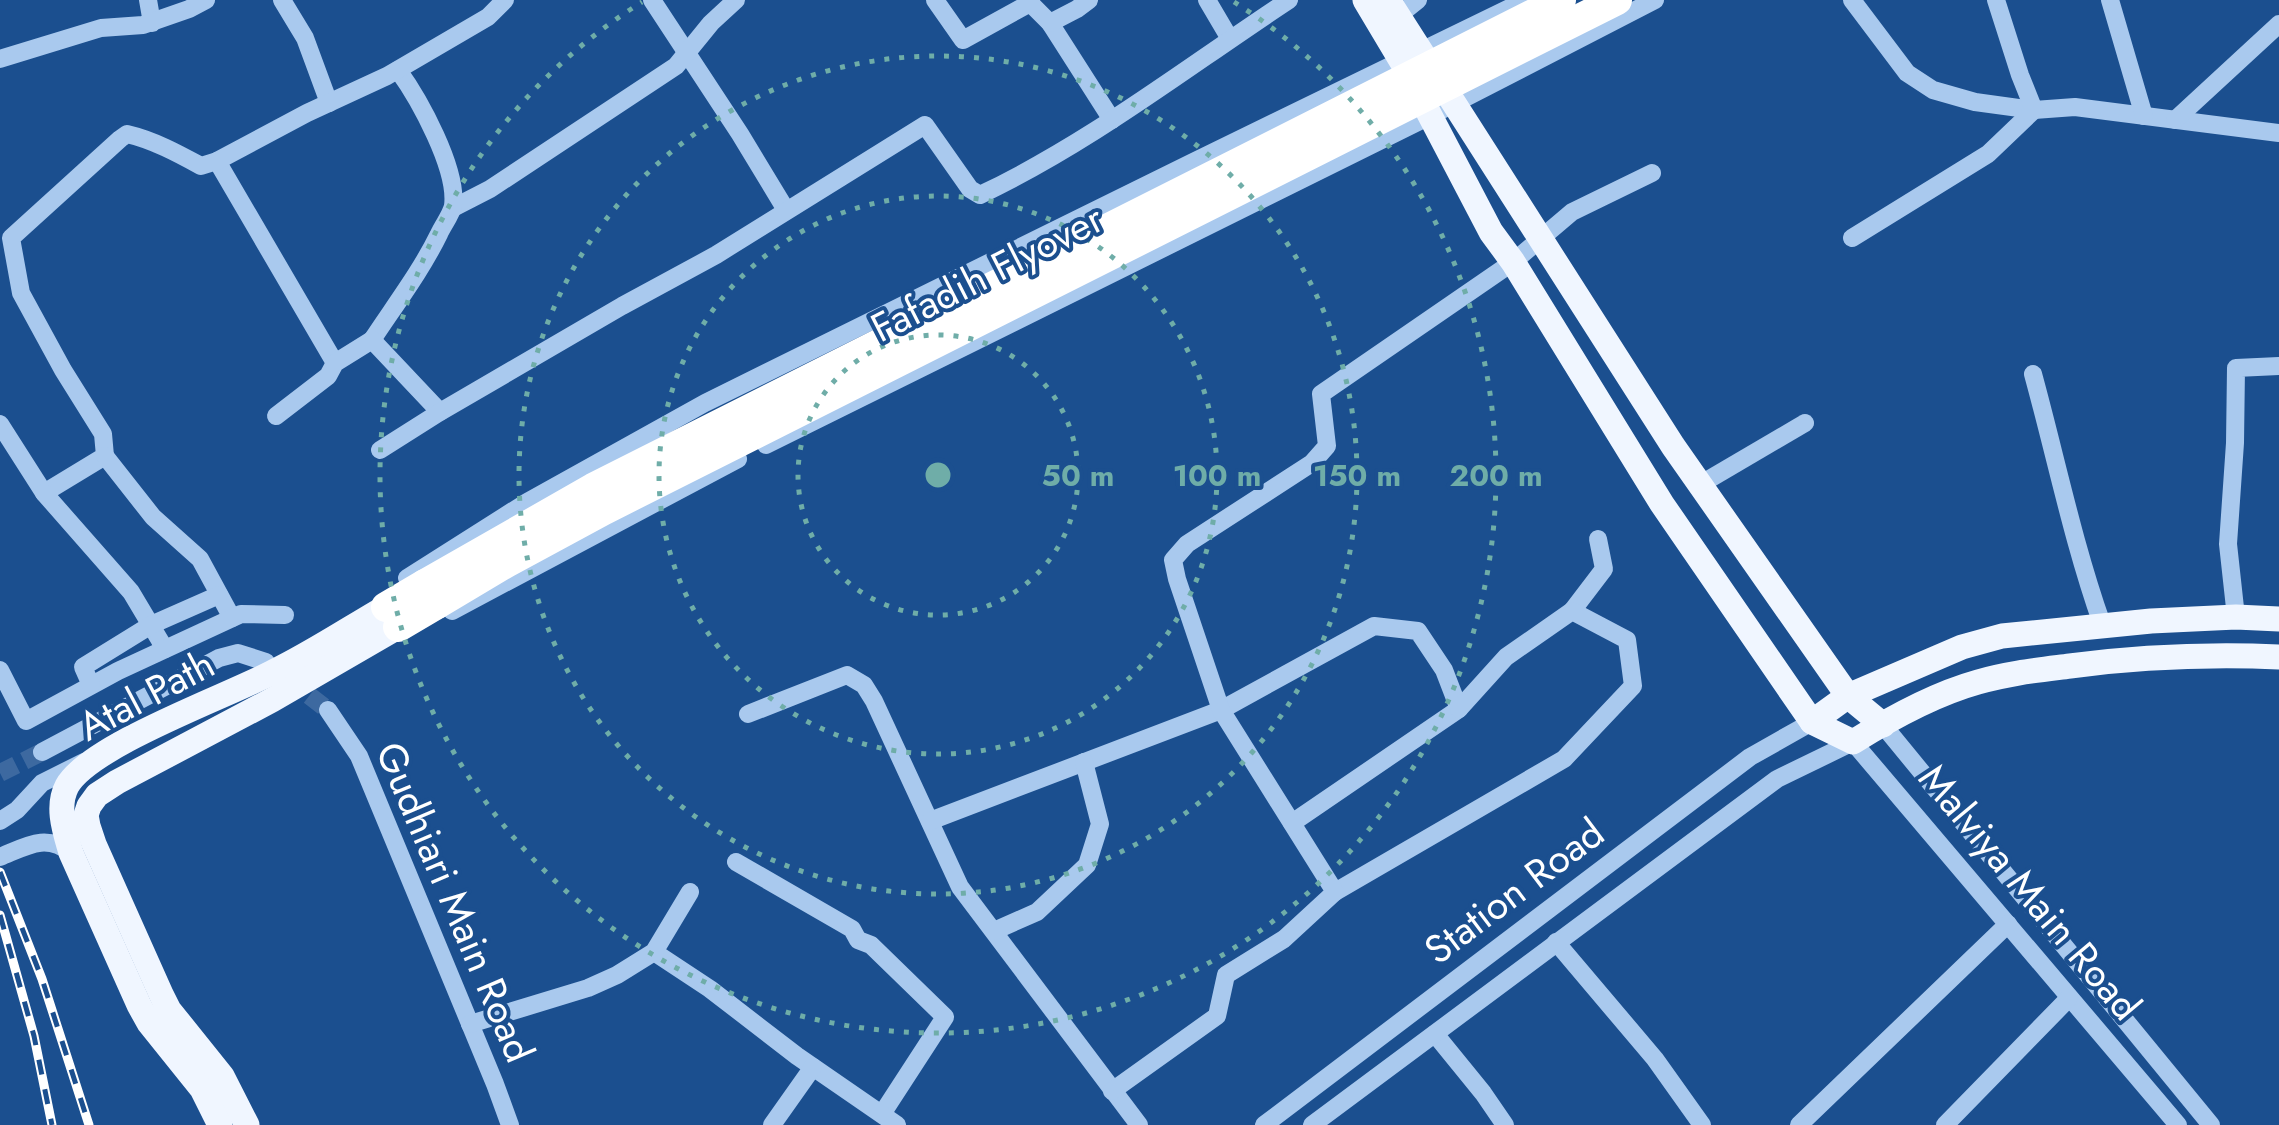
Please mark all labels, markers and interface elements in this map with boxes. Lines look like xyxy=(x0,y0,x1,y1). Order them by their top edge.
street label: Fafadih Flyover xyxy=(861,189,1113,356)
text: 50 m xyxy=(1042,454,1114,497)
text: 100 m xyxy=(1173,454,1261,497)
text: 150 m xyxy=(1313,454,1401,497)
text: 200 m xyxy=(1450,454,1543,497)
centre of rings xyxy=(920,457,956,493)
street label: Atal Path xyxy=(67,635,225,755)
street label: Gudhiari Main Road xyxy=(361,733,549,1071)
street label: Malviya Main Road xyxy=(1905,751,2155,1033)
street label: Station Road xyxy=(1412,804,1616,978)

